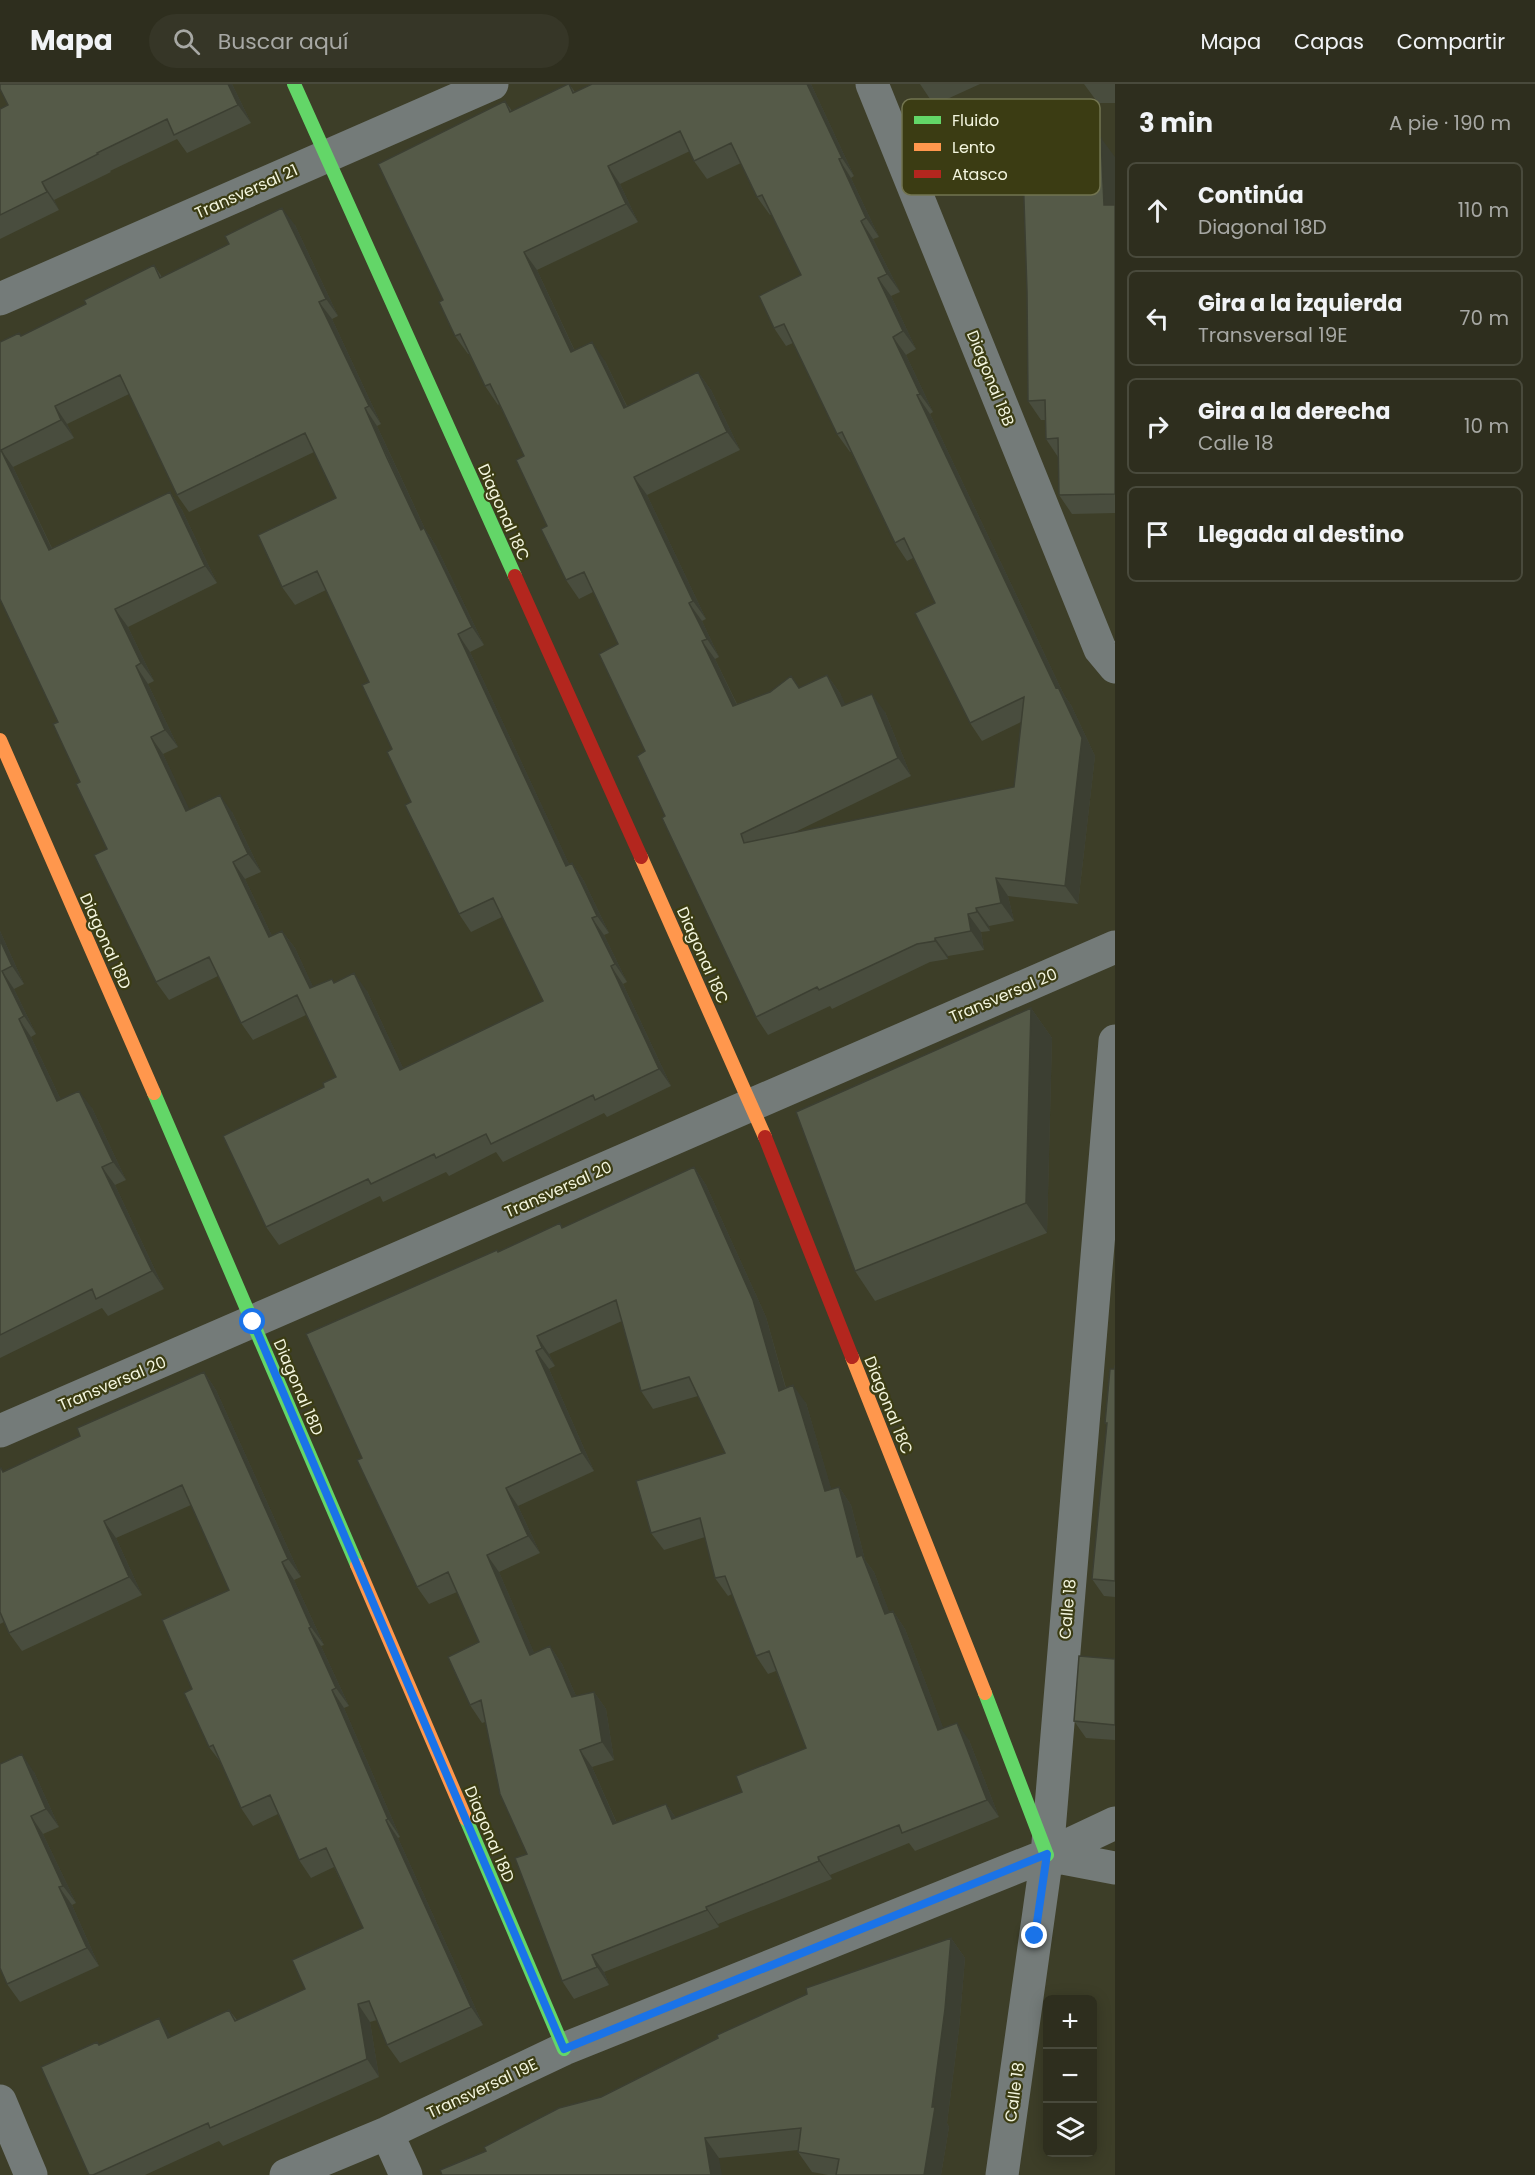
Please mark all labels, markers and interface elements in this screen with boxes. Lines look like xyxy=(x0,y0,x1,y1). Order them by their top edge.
search box xyxy=(149,14,569,68)
text: Mapa xyxy=(30,21,113,60)
icon: search xyxy=(170,25,203,58)
text: Buscar aquí xyxy=(218,26,348,57)
text: Mapa xyxy=(1200,27,1261,56)
text: Capas xyxy=(1294,27,1364,56)
text: Compartir xyxy=(1397,27,1505,56)
legend xyxy=(902,99,1100,195)
text: 3 min xyxy=(1139,105,1213,141)
text: Fluido xyxy=(952,109,999,132)
text: A pie · 190 m xyxy=(1389,109,1511,137)
text: Lento xyxy=(952,136,995,159)
street label: Transversal 21 xyxy=(191,158,301,224)
text: Atasco xyxy=(952,163,1008,186)
text: Continúa xyxy=(1198,180,1304,211)
icon: ahead xyxy=(1141,194,1174,227)
text: 110 m xyxy=(1458,196,1509,224)
text: Diagonal 18D xyxy=(1198,213,1327,241)
text: Gira a la izquierda xyxy=(1198,288,1402,319)
icon: left xyxy=(1141,302,1174,335)
text: 70 m xyxy=(1460,304,1509,332)
text: Transversal 19E xyxy=(1198,321,1348,349)
street label: Diagonal 18B xyxy=(961,327,1020,430)
text: Gira a la derecha xyxy=(1198,396,1391,427)
icon: right xyxy=(1141,410,1174,443)
text: 10 m xyxy=(1464,412,1509,440)
text: Calle 18 xyxy=(1198,429,1274,457)
street label: Diagonal 18C xyxy=(472,460,535,564)
icon: arrive xyxy=(1141,518,1174,551)
text: Llegada al destino xyxy=(1198,519,1404,550)
street label: Diagonal 18D xyxy=(74,890,137,993)
street label: Diagonal 18C xyxy=(671,903,734,1007)
street label: Transversal 20 xyxy=(946,962,1061,1029)
street label: Transversal 20 xyxy=(501,1155,616,1223)
route start xyxy=(239,1308,265,1334)
street label: Diagonal 18D xyxy=(268,1335,329,1439)
street label: Transversal 20 xyxy=(55,1350,170,1417)
street label: Diagonal 18C xyxy=(858,1353,919,1458)
street label: Calle 18 xyxy=(1053,1578,1082,1640)
street label: Diagonal 18D xyxy=(459,1782,520,1886)
route end xyxy=(1021,1922,1047,1948)
map controls xyxy=(1043,1995,1097,2157)
button: + xyxy=(1043,1995,1097,2049)
button: − xyxy=(1043,2049,1097,2103)
street label: Transversal 19E xyxy=(423,2053,541,2124)
street label: Calle 18 xyxy=(999,2061,1030,2124)
button: layers xyxy=(1043,2103,1097,2157)

